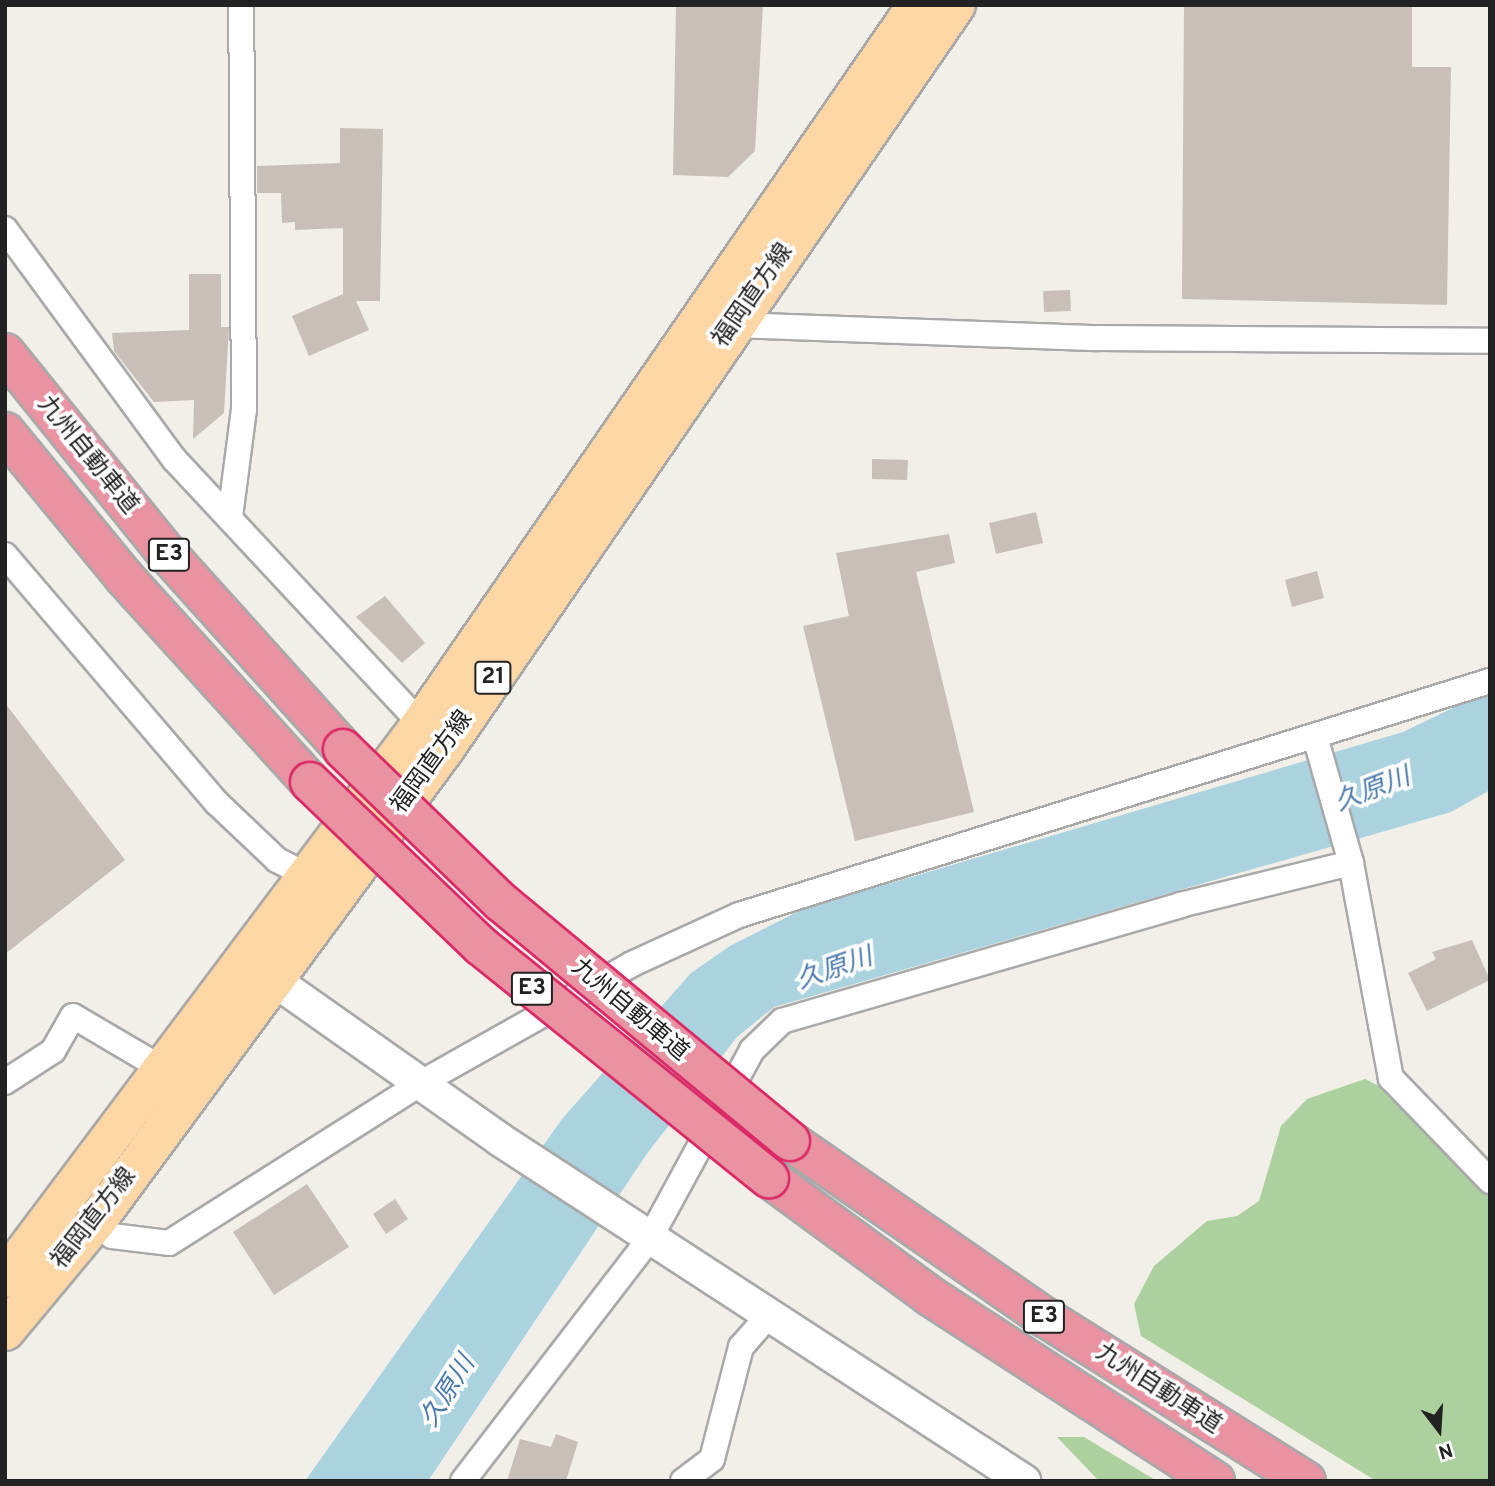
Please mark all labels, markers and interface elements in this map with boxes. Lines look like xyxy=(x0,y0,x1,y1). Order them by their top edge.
street label: 福岡直方線 xyxy=(708,239,800,353)
street label: 九州自動車道 xyxy=(30,391,144,521)
road number: E3 xyxy=(146,536,192,575)
road number: 21 xyxy=(474,658,512,698)
street label: 福岡直方線 xyxy=(386,706,480,820)
water label: 久原川 xyxy=(1331,762,1415,820)
water label: 久原川 xyxy=(793,943,877,997)
street label: 九州自動車道 xyxy=(565,954,693,1068)
road number: E3 xyxy=(509,970,555,1008)
street label: 福岡直方線 xyxy=(47,1163,143,1275)
road number: E3 xyxy=(1021,1298,1067,1336)
street label: 九州自動車道 xyxy=(1090,1339,1226,1441)
water label: 久原川 xyxy=(415,1351,483,1433)
north arrow xyxy=(1404,1395,1474,1465)
text: N xyxy=(1435,1437,1455,1464)

